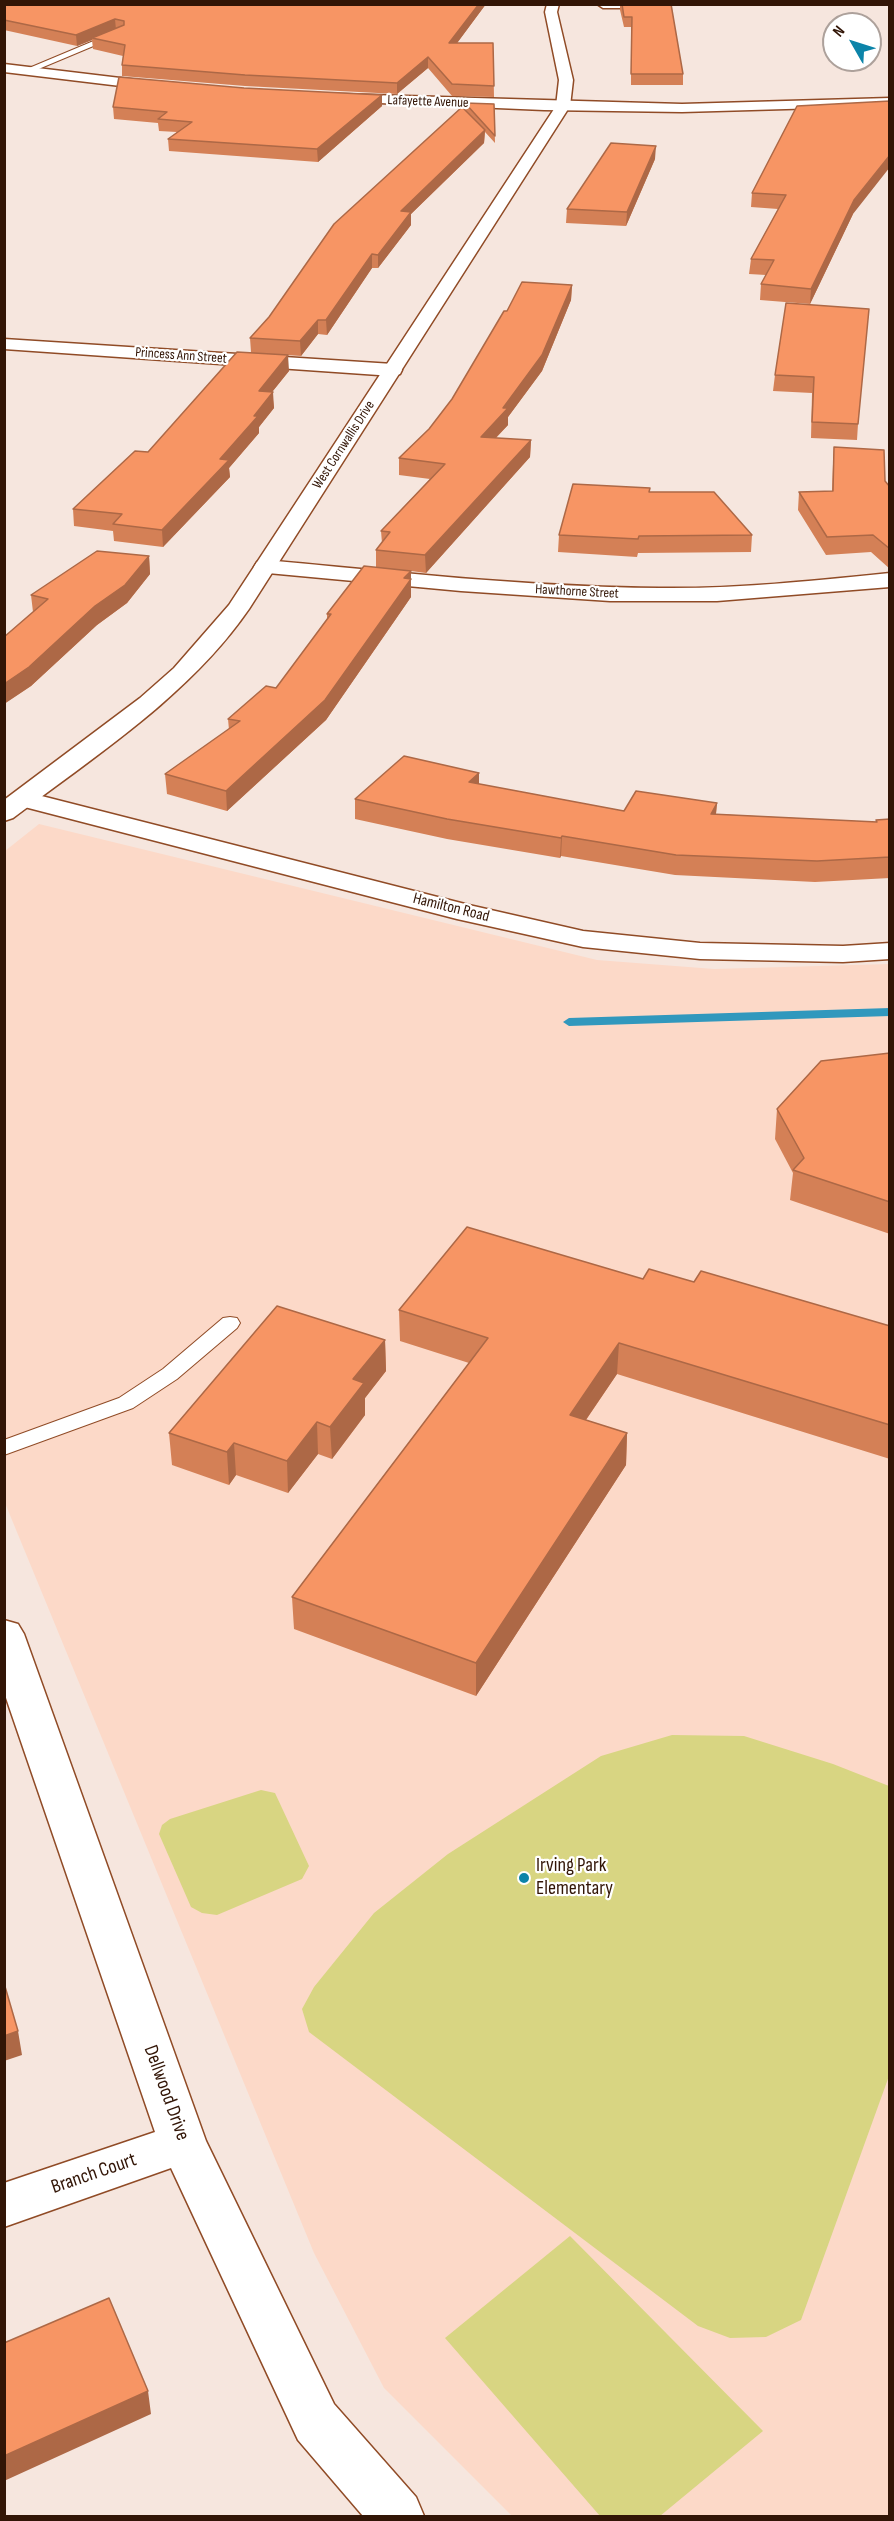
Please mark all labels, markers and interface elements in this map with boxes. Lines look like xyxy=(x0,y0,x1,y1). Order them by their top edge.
north arrow xyxy=(822,12,882,72)
text: N xyxy=(829,22,849,41)
street label: Lafayette Avenue xyxy=(387,92,469,112)
street label: Princess Ann Street xyxy=(135,344,227,368)
street label: West Cornwallis Drive xyxy=(309,398,379,492)
street label: Hawthorne Street xyxy=(535,581,619,603)
street label: Hamilton Road xyxy=(411,889,491,927)
place label: Irving Park Elementary xyxy=(536,1854,613,1901)
marker: Irving Park Elementary xyxy=(517,1871,531,1885)
street label: Dellwood Drive xyxy=(138,2042,194,2144)
street label: Branch Court xyxy=(48,2148,140,2200)

